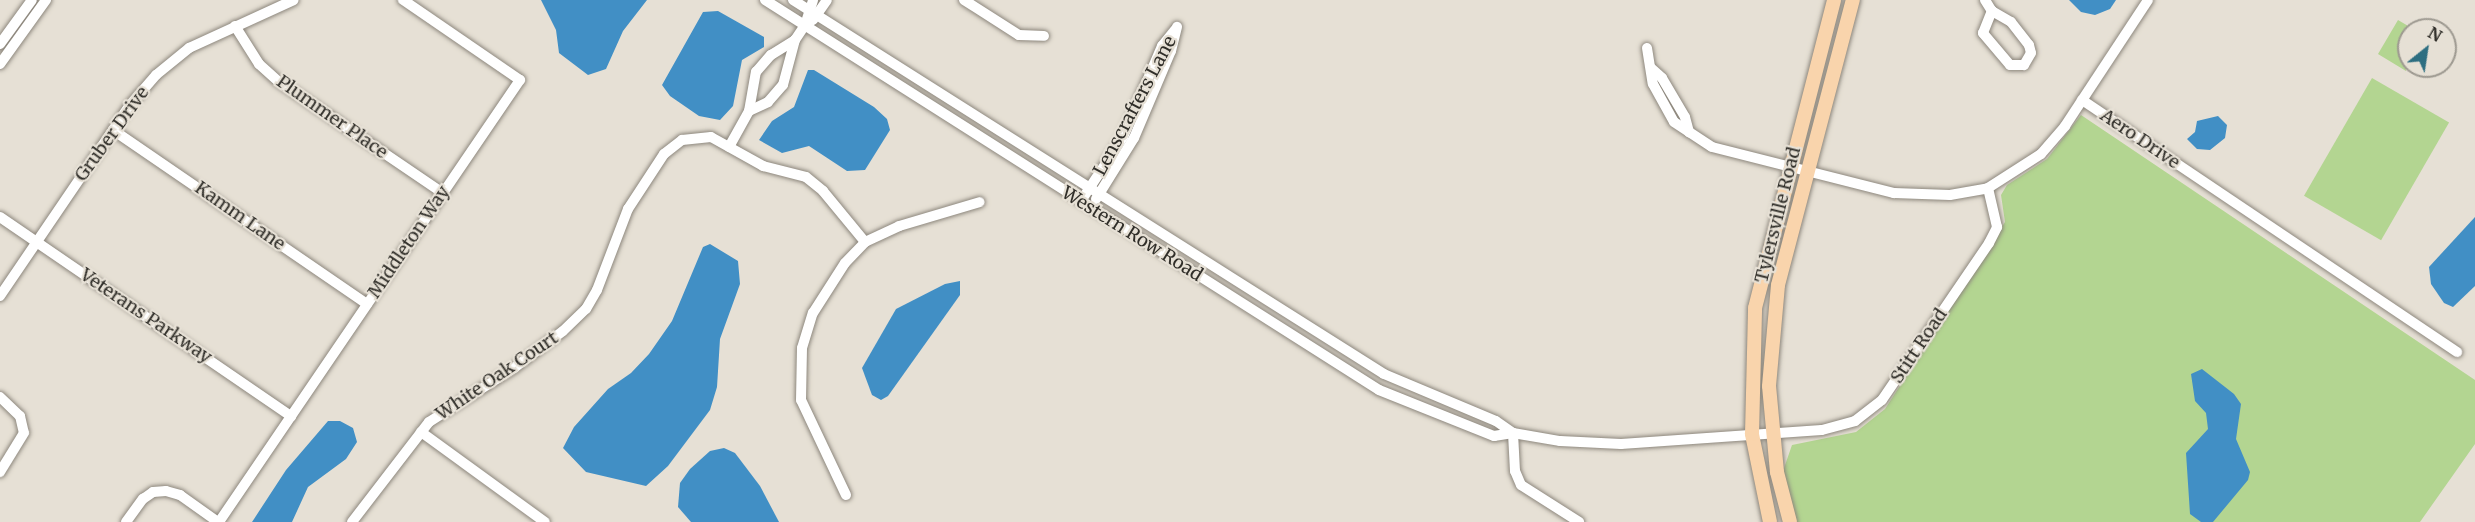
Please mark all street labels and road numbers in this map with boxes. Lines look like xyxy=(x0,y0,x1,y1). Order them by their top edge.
street label: Lenscrafters Lane xyxy=(1089,33,1181,179)
street label: Plummer Place xyxy=(272,71,392,163)
street label: Gruber Drive xyxy=(70,83,154,185)
street label: Aero Drive xyxy=(2096,105,2184,173)
street label: Tylersville Road xyxy=(1751,145,1805,285)
street label: Kamm Lane xyxy=(191,177,289,255)
street label: Middleton Way xyxy=(363,182,455,302)
street label: Western Row Road xyxy=(1058,182,1206,286)
street label: Veterans Parkway xyxy=(76,264,216,368)
street label: Stitt Road xyxy=(1886,305,1952,387)
street label: White Oak Court xyxy=(432,327,562,425)

